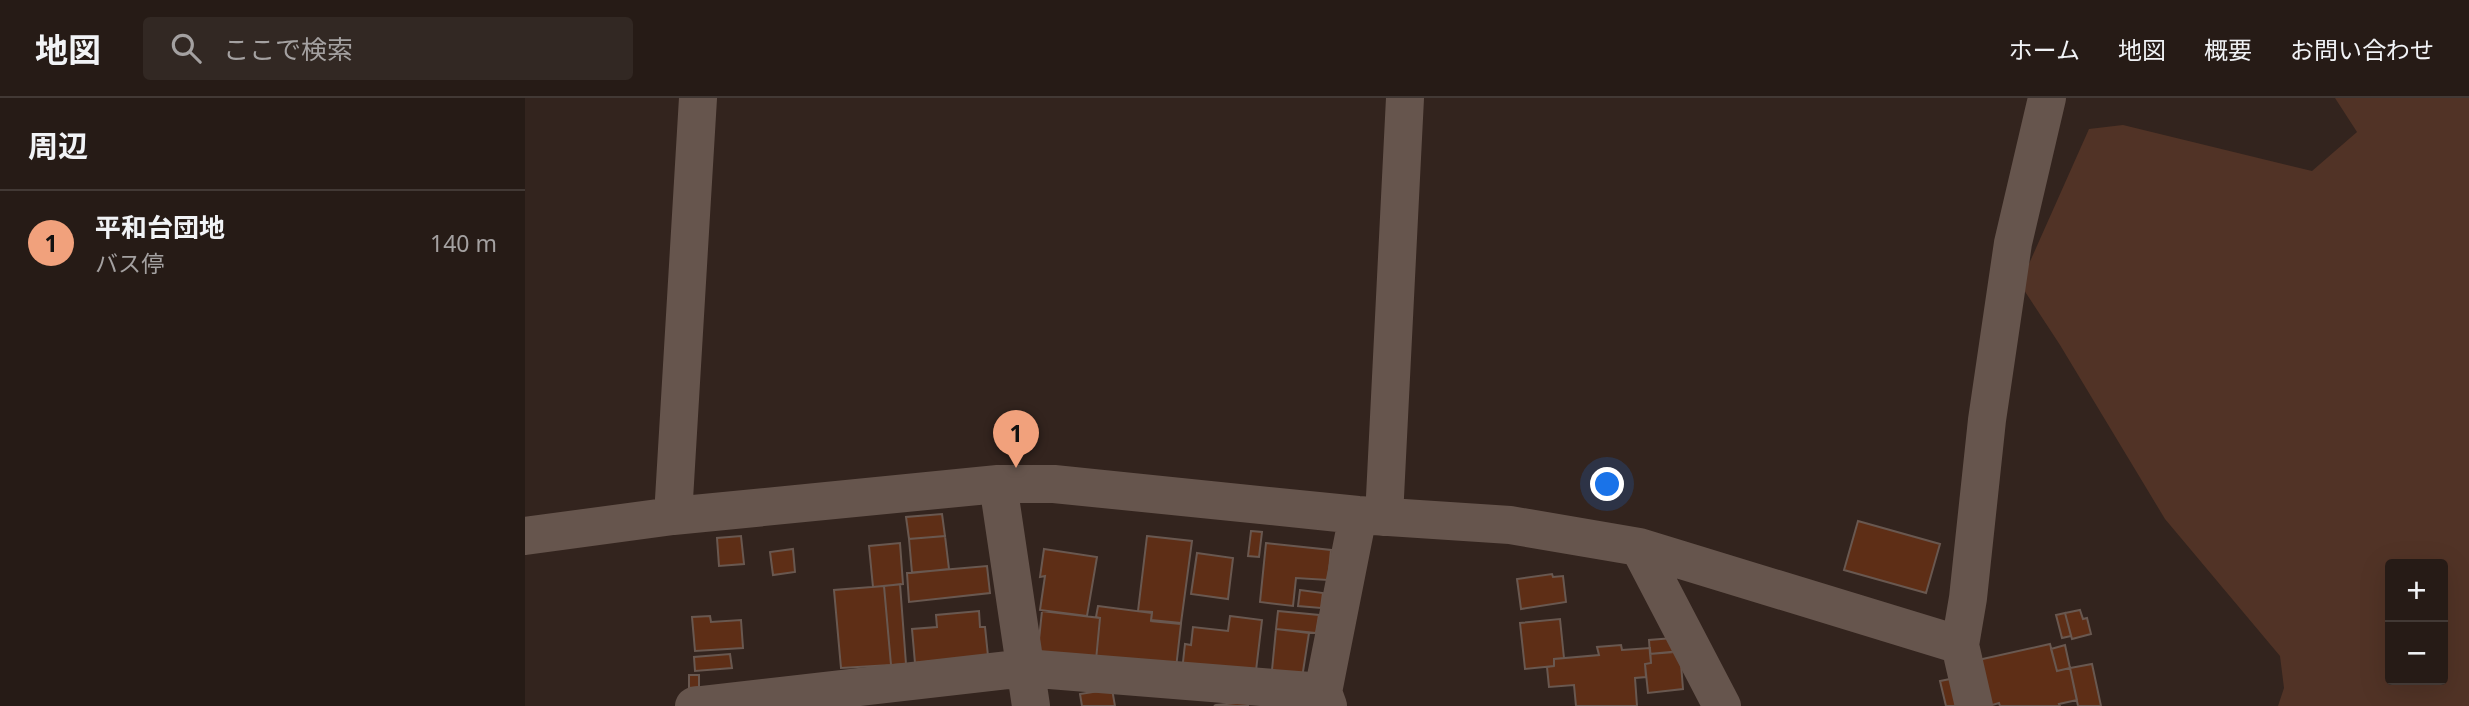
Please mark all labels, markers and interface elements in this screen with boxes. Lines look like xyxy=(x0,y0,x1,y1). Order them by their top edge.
search box xyxy=(143,17,633,80)
text: 地図 xyxy=(35,27,101,72)
icon: search xyxy=(167,29,205,67)
text: ここで検索 xyxy=(223,31,353,67)
text: ホーム xyxy=(2009,33,2080,66)
text: 地図 xyxy=(2118,33,2166,66)
text: 概要 xyxy=(2204,33,2252,66)
text: お問い合わせ xyxy=(2290,33,2434,66)
text: 周辺 xyxy=(28,125,88,166)
text: 平和台団地 xyxy=(95,209,225,245)
text: 1 xyxy=(44,227,58,259)
text: 140 m xyxy=(430,227,497,259)
text: バス停 xyxy=(95,247,164,279)
pin: 1 xyxy=(993,410,1039,468)
your location xyxy=(1590,467,1624,501)
map controls xyxy=(2385,559,2448,685)
button: + xyxy=(2385,559,2448,622)
button: − xyxy=(2385,622,2448,685)

